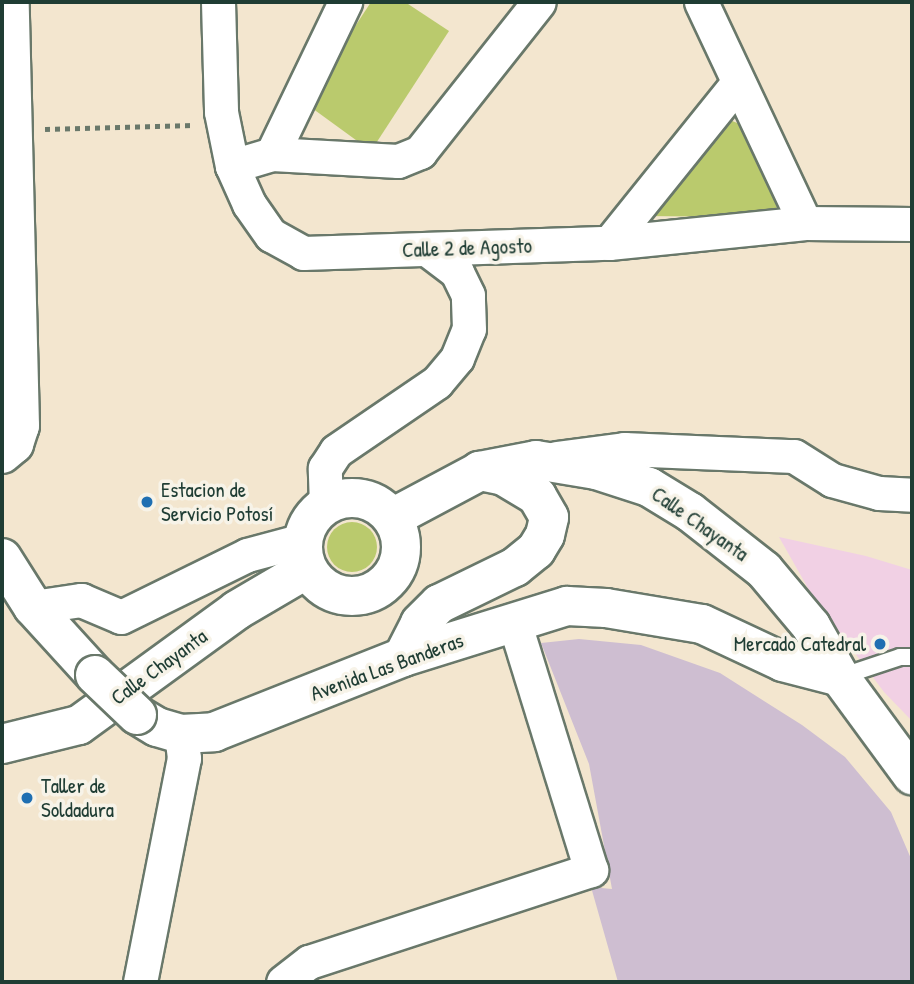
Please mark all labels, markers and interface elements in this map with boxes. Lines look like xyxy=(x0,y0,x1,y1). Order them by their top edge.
street label: Calle 2 de Agosto xyxy=(402,233,532,263)
place label: Estacion de Servicio Potosí xyxy=(161,477,273,527)
street label: Calle Chayanta xyxy=(647,481,753,567)
marker: Estacion de Servicio Potosí xyxy=(139,494,155,510)
street label: Calle Chayanta xyxy=(106,624,212,710)
street label: Avenida Las Banderas xyxy=(307,628,467,706)
place label: Mercado Catedral xyxy=(734,631,866,657)
marker: Mercado Catedral xyxy=(872,636,888,652)
place label: Taller de Soldadura xyxy=(41,773,114,823)
marker: Taller de Soldadura xyxy=(19,790,35,806)

